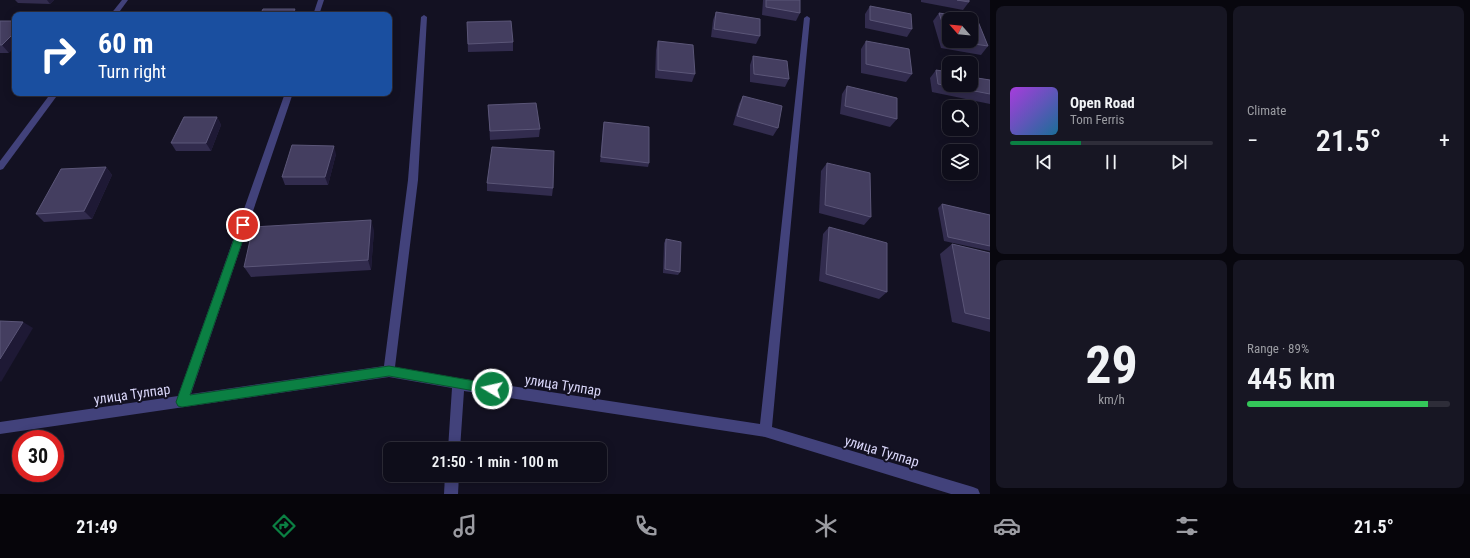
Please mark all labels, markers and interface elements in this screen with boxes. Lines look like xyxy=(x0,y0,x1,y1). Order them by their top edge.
north arrow xyxy=(942,12,978,48)
map controls xyxy=(942,12,978,180)
text: 60 m xyxy=(98,27,154,60)
icon: right xyxy=(32,28,84,80)
button: sound xyxy=(942,56,978,92)
text: Turn right xyxy=(98,61,166,82)
text: Open Road xyxy=(1070,94,1135,112)
button: search xyxy=(942,100,978,136)
text: Climate xyxy=(1247,103,1286,118)
text: Tom Ferris xyxy=(1070,112,1124,127)
text: 21.5° xyxy=(1316,123,1381,158)
text: − xyxy=(1247,128,1258,153)
text: + xyxy=(1439,128,1450,153)
button: layers xyxy=(942,144,978,180)
icon: previous xyxy=(1033,151,1055,173)
icon: pause xyxy=(1100,151,1122,173)
icon: next xyxy=(1168,151,1190,173)
pin xyxy=(226,208,260,242)
icon: arrive xyxy=(232,214,254,236)
text: 29 xyxy=(1085,335,1138,396)
text: Range · 89% xyxy=(1247,341,1309,356)
text: 445 km xyxy=(1247,361,1336,396)
position arrow xyxy=(471,368,513,410)
street label: улица Тулпар xyxy=(524,371,602,399)
street label: улица Тулпар xyxy=(93,381,171,407)
text: km/h xyxy=(1098,392,1125,407)
speed limit sign: 30 xyxy=(12,430,64,482)
street label: улица Тулпар xyxy=(843,432,921,470)
text: 21:50 · 1 min · 100 m xyxy=(432,453,558,471)
icon: directions xyxy=(270,512,298,540)
icon: music xyxy=(451,512,479,540)
icon: phone xyxy=(632,512,660,540)
icon: climate xyxy=(812,512,840,540)
icon: car xyxy=(993,512,1021,540)
icon: filters xyxy=(1173,512,1201,540)
text: 21:49 xyxy=(76,516,118,537)
text: 21.5° xyxy=(1354,516,1394,537)

